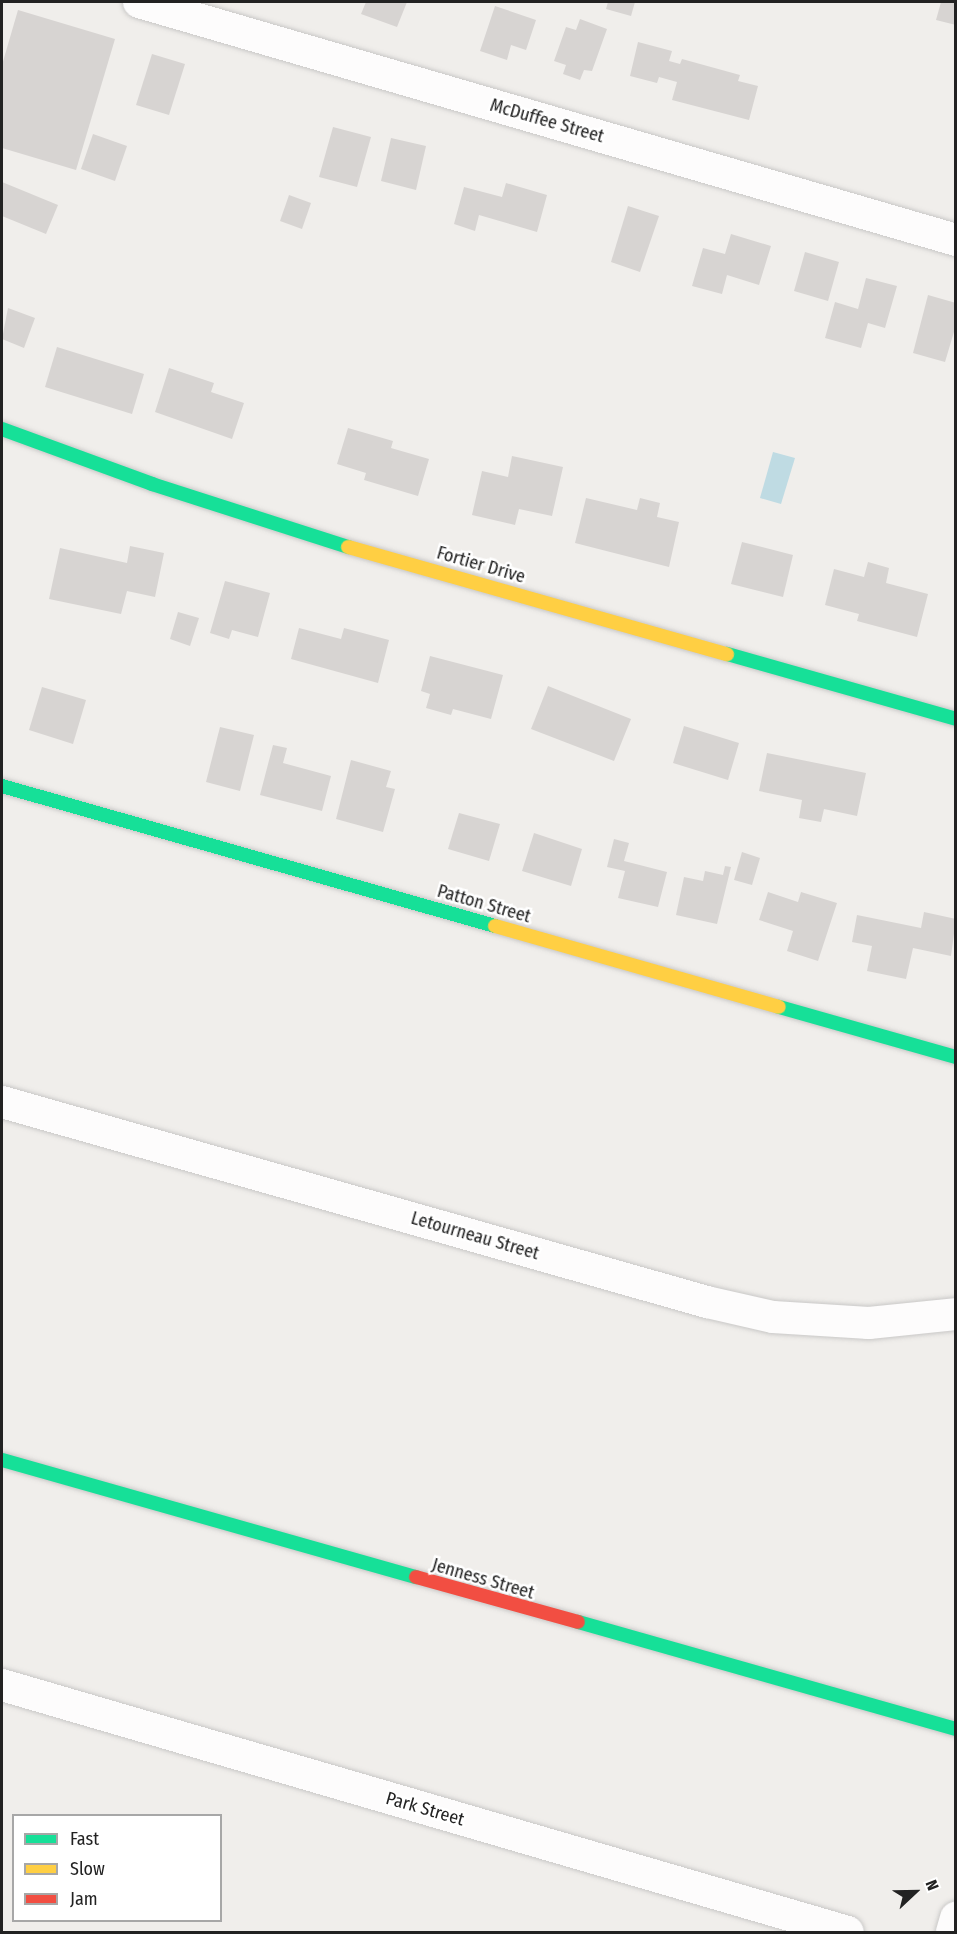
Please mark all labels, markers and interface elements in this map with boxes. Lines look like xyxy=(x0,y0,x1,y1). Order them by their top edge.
street label: McDuffee Street xyxy=(488,94,606,148)
street label: Fortier Drive xyxy=(434,542,528,588)
street label: Patton Street xyxy=(435,880,533,928)
street label: Letourneau Street xyxy=(408,1207,542,1265)
street label: Jenness Street xyxy=(429,1554,537,1604)
street label: Park Street xyxy=(383,1788,467,1830)
legend xyxy=(12,1814,222,1922)
text: Fast xyxy=(70,1828,99,1850)
text: Slow xyxy=(70,1858,105,1880)
north arrow xyxy=(885,1862,945,1922)
text: N xyxy=(922,1877,943,1893)
text: Jam xyxy=(70,1888,98,1910)

